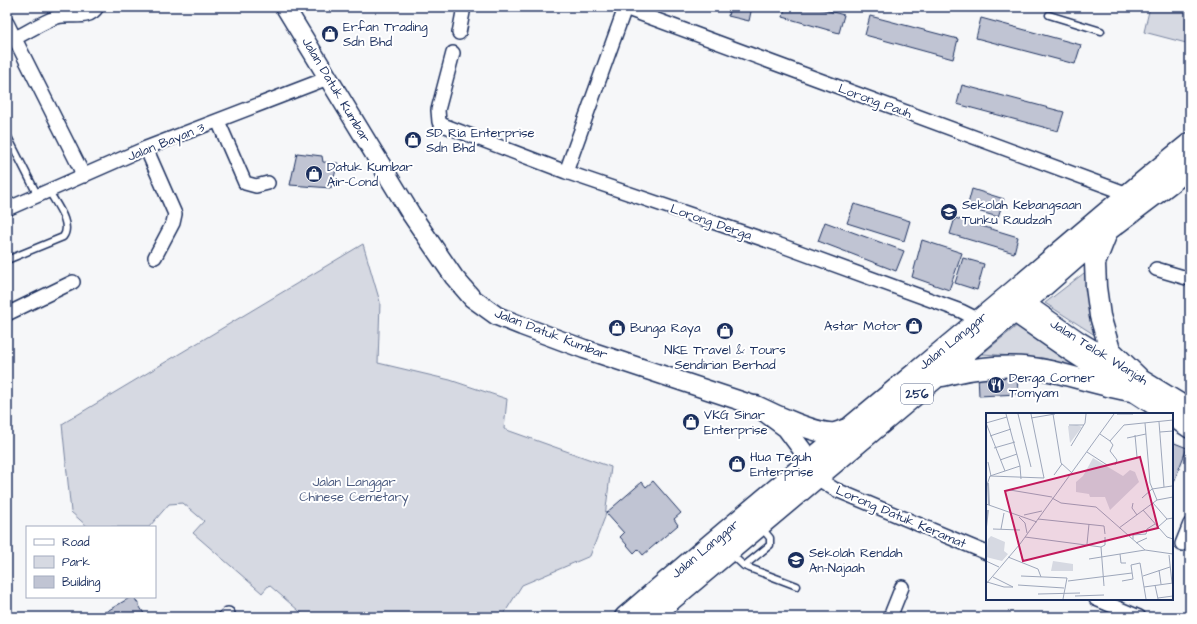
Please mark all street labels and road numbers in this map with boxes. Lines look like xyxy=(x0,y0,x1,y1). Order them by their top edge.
street label: Jalan Datuk Kumbar xyxy=(297,34,375,146)
street label: Lorong Pauh xyxy=(835,79,915,124)
street label: Jalan Bayan 3 xyxy=(125,118,208,167)
street label: Lorong Derga xyxy=(667,200,755,245)
street label: Jalan Datuk Kumbar xyxy=(492,304,610,364)
street label: Jalan Langgar xyxy=(915,308,992,375)
street label: Jalan Telok Wanjah xyxy=(1047,315,1152,390)
road number: 256 xyxy=(901,384,933,404)
street label: Lorong Datuk Keramat xyxy=(833,481,970,554)
street label: Jalan Langgar xyxy=(667,515,743,583)

